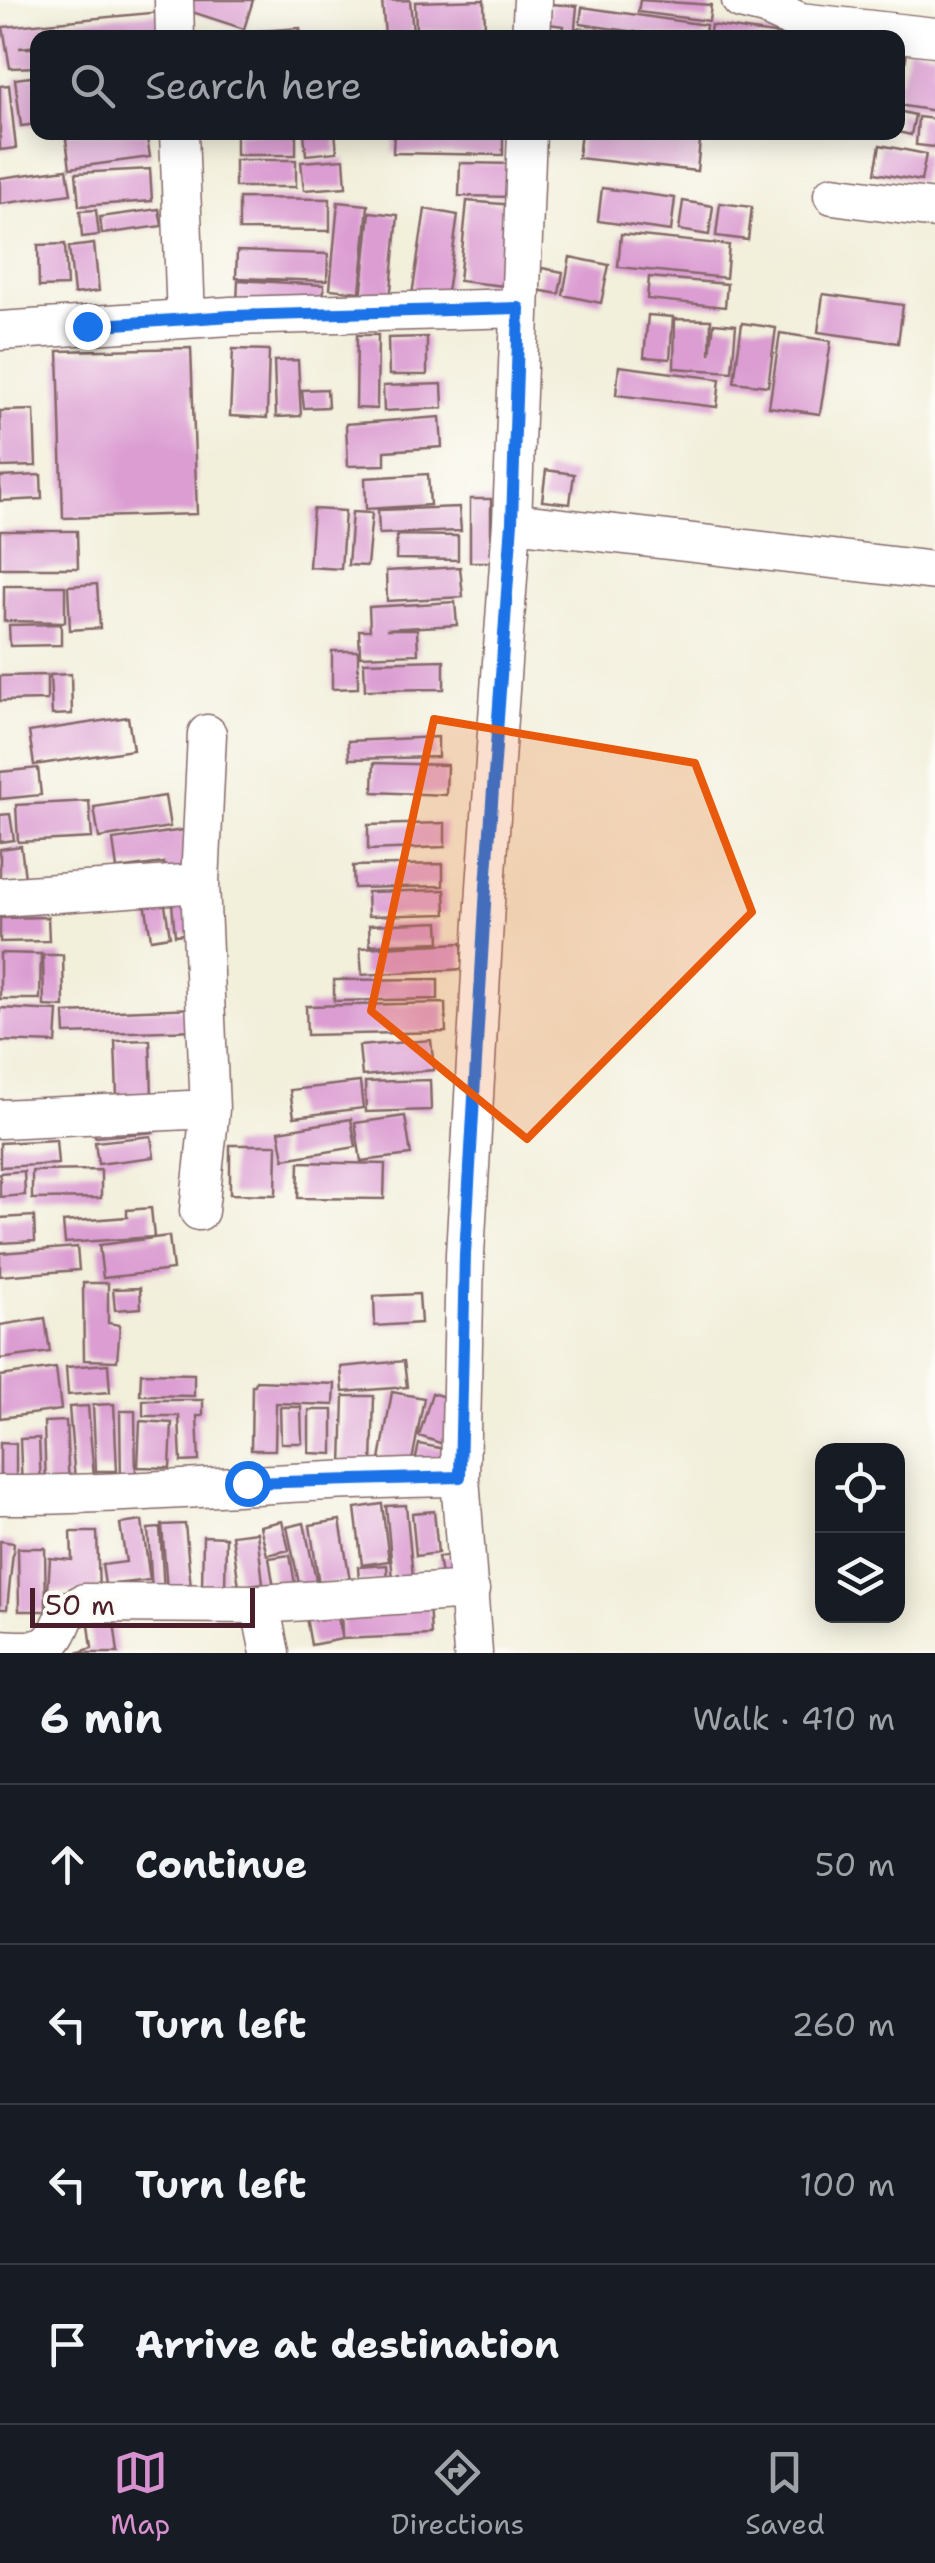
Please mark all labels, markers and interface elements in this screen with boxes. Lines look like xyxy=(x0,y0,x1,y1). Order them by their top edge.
search box xyxy=(30,30,905,140)
icon: search xyxy=(65,58,120,113)
text: Search here xyxy=(145,60,362,111)
route end xyxy=(65,304,111,350)
map controls xyxy=(815,1443,905,1623)
button: locate xyxy=(815,1443,905,1533)
route start xyxy=(225,1461,271,1507)
button: layers xyxy=(815,1533,905,1623)
scale bar xyxy=(30,1583,255,1628)
text: 50 m xyxy=(45,1586,115,1624)
text: 6 min xyxy=(40,1690,162,1746)
text: Walk · 410 m xyxy=(693,1697,895,1740)
icon: ahead xyxy=(40,1837,95,1892)
text: Continue xyxy=(135,1839,307,1890)
text: 50 m xyxy=(815,1843,895,1886)
icon: left xyxy=(40,1997,95,2052)
text: Turn left xyxy=(135,1999,307,2050)
text: 260 m xyxy=(792,2003,895,2046)
icon: left xyxy=(40,2157,95,2212)
text: Turn left xyxy=(135,2159,307,2210)
text: 100 m xyxy=(799,2163,895,2206)
icon: arrive xyxy=(40,2317,95,2372)
text: Arrive at destination xyxy=(135,2319,559,2370)
tab: Map xyxy=(110,2445,170,2543)
tab: Directions xyxy=(391,2445,524,2543)
tab: Saved xyxy=(745,2445,825,2543)

